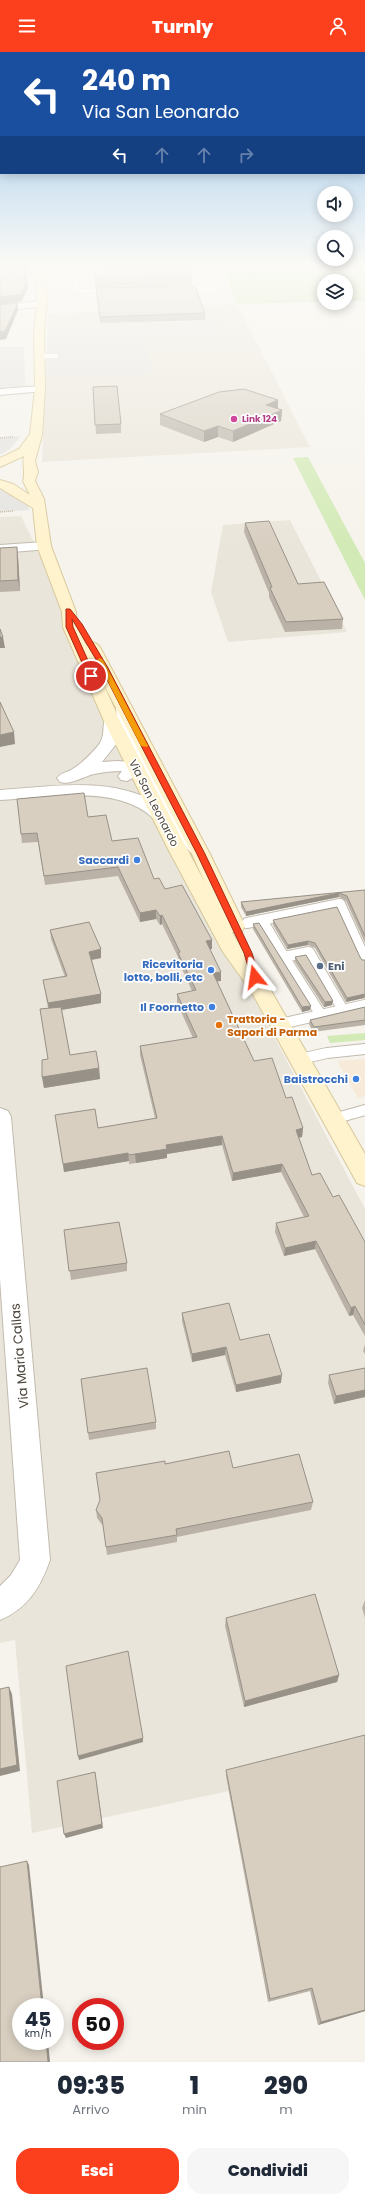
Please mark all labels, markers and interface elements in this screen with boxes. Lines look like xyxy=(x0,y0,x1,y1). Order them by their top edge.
text: Turnly xyxy=(152,14,213,39)
icon: menu xyxy=(16,15,38,37)
icon: person xyxy=(327,15,349,37)
text: 240 m xyxy=(82,61,171,100)
icon: left xyxy=(16,68,68,120)
text: Via San Leonardo xyxy=(82,99,239,124)
icon: left xyxy=(109,144,131,166)
icon: ahead xyxy=(151,144,173,166)
icon: ahead xyxy=(193,144,215,166)
icon: right xyxy=(235,144,257,166)
map controls xyxy=(317,186,353,310)
button: sound xyxy=(317,186,353,222)
button: search xyxy=(317,230,353,266)
button: layers xyxy=(317,274,353,310)
place label: Link 124 xyxy=(242,413,277,425)
marker: Link 124 xyxy=(229,414,239,424)
pin xyxy=(74,659,108,693)
icon: arrive xyxy=(80,665,102,687)
street label: Via San Leonardo xyxy=(125,757,183,849)
place label: Saccardi xyxy=(79,852,129,868)
marker: Saccardi xyxy=(132,855,142,865)
place label: Ricevitoria lotto, bolli, etc xyxy=(124,956,203,985)
position arrow xyxy=(234,956,276,998)
place label: Eni xyxy=(328,958,345,974)
marker: Eni xyxy=(315,961,325,971)
marker: Ricevitoria lotto, bolli, etc xyxy=(206,965,216,975)
place label: Il Foornetto xyxy=(140,999,204,1015)
marker: Il Foornetto xyxy=(207,1002,217,1012)
place label: Trattoria - Sapori di Parma xyxy=(227,1011,317,1040)
marker: Trattoria - Sapori di Parma xyxy=(214,1020,224,1030)
place label: Baistrocchi xyxy=(284,1071,348,1087)
marker: Baistrocchi xyxy=(351,1074,361,1084)
street label: Via Maria Callas xyxy=(5,1302,34,1409)
speed limit sign: 50 xyxy=(72,1998,124,2050)
text: 45 xyxy=(25,2005,51,2033)
text: km/h xyxy=(25,2026,51,2041)
text: 09:35 xyxy=(57,2069,125,2102)
text: 1 xyxy=(190,2069,199,2102)
text: 290 xyxy=(264,2069,308,2102)
text: Arrivo xyxy=(72,2100,110,2119)
text: min xyxy=(182,2100,207,2119)
text: m xyxy=(279,2100,293,2119)
button: Esci xyxy=(16,2148,179,2194)
button: Condividi xyxy=(187,2148,349,2194)

